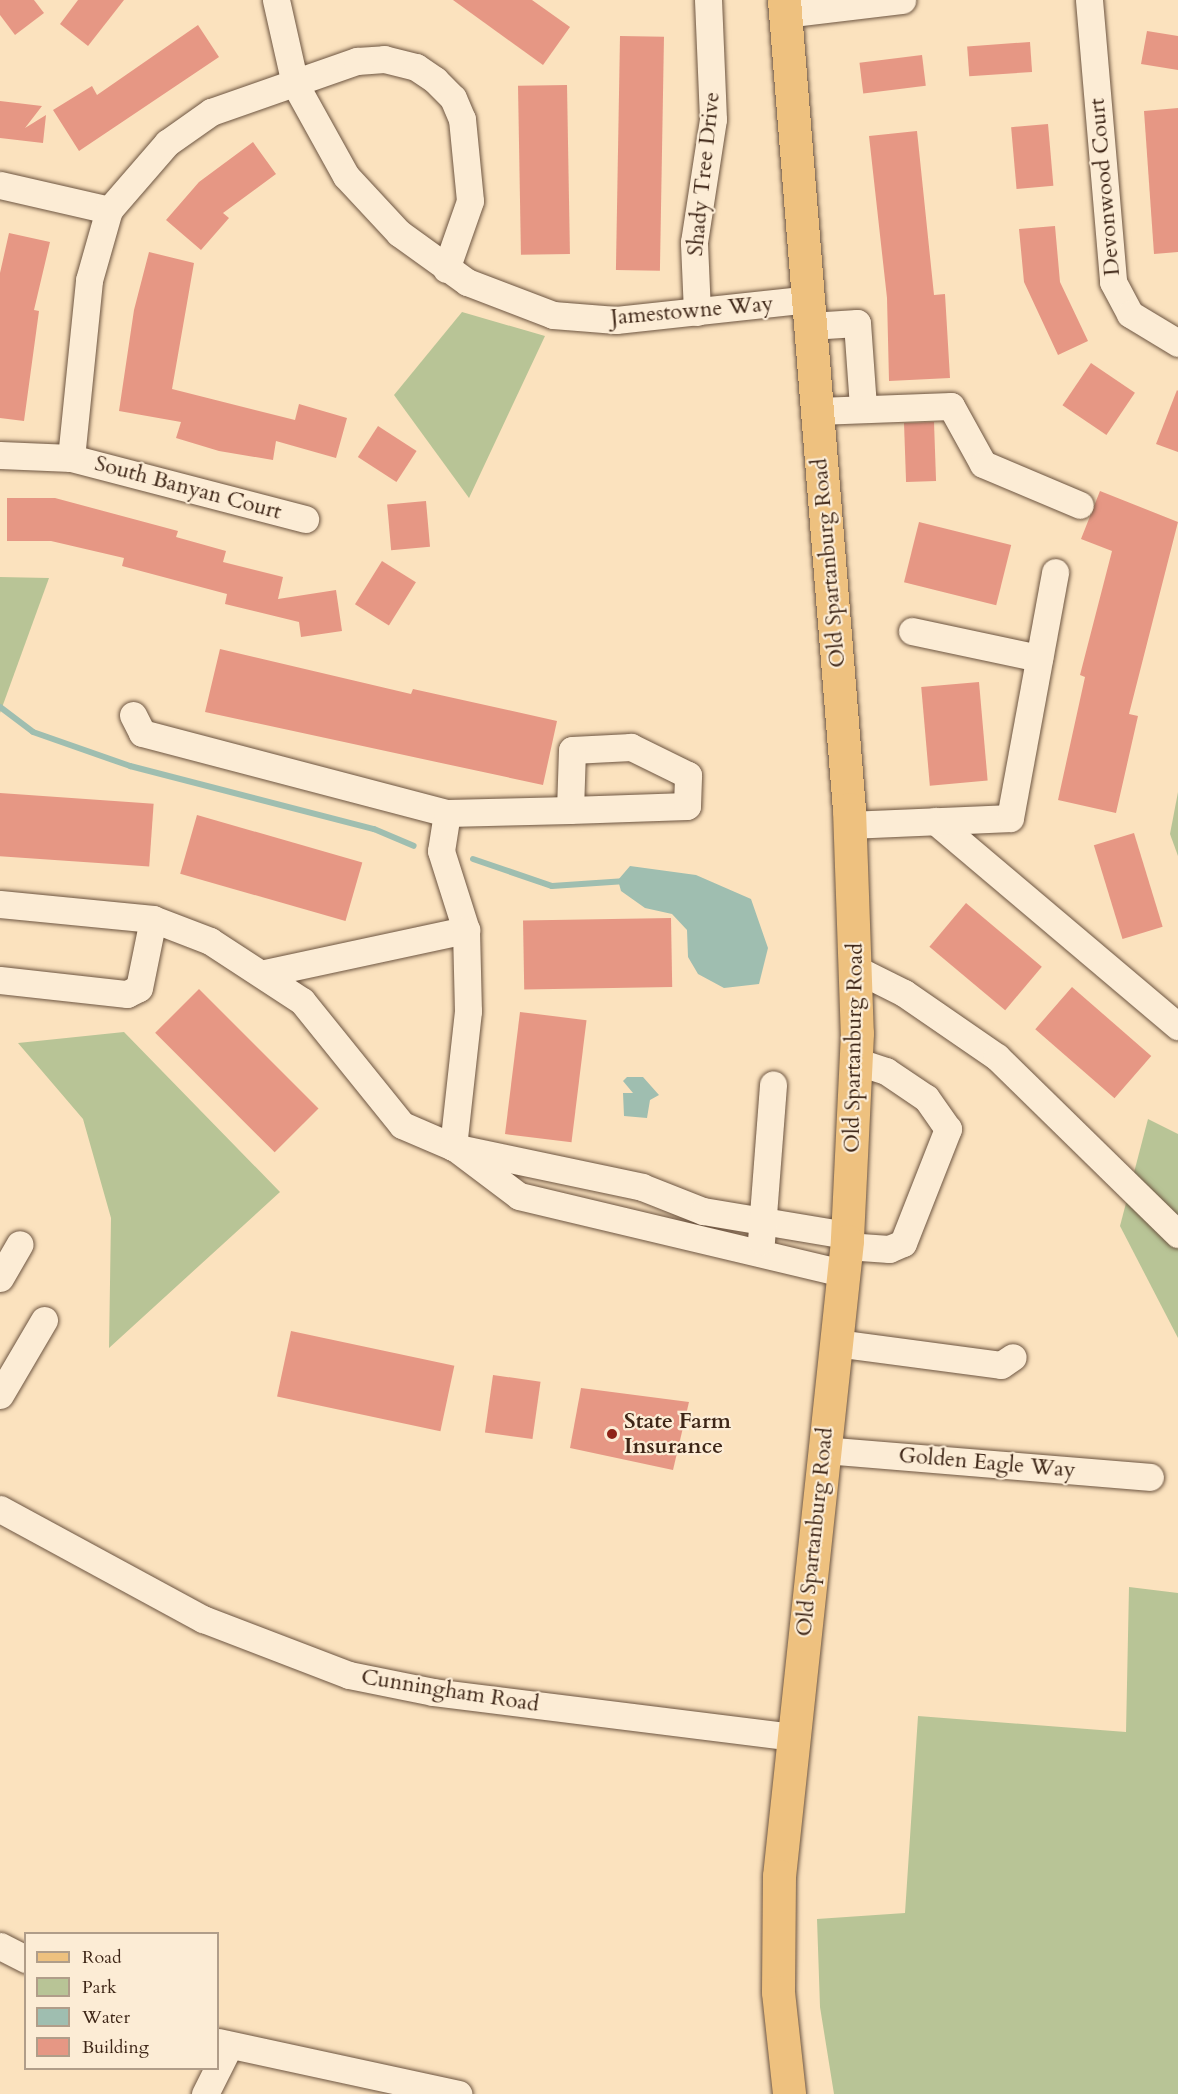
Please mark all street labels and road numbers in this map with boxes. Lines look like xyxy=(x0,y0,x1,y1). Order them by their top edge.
street label: Shady Tree Drive xyxy=(682,91,726,257)
street label: Devonwood Court xyxy=(1084,97,1126,277)
street label: Jamestowne Way xyxy=(610,291,774,331)
street label: South Banyan Court xyxy=(92,450,284,526)
street label: Old Spartanburg Road xyxy=(807,457,851,669)
street label: Old Spartanburg Road xyxy=(839,943,869,1153)
street label: Old Spartanburg Road xyxy=(791,1426,839,1638)
street label: Golden Eagle Way xyxy=(898,1442,1076,1484)
street label: Cunningham Road xyxy=(359,1664,541,1718)

